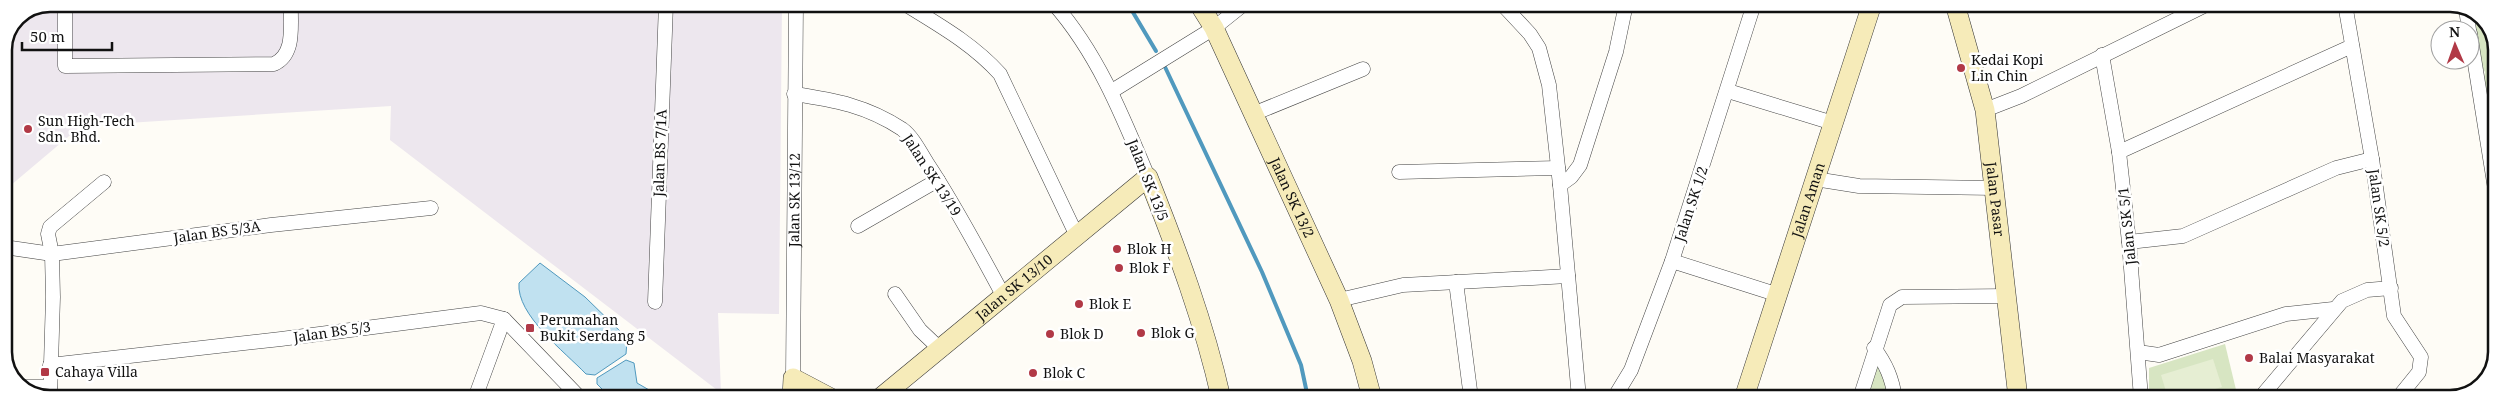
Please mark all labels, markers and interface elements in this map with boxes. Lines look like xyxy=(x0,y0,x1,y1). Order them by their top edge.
scale bar xyxy=(22,20,112,52)
north arrow xyxy=(2430,20,2480,70)
text: N xyxy=(2449,22,2460,41)
text: 50 m xyxy=(30,26,65,46)
place label: Kedai Kopi Lin Chin xyxy=(1971,50,2044,85)
marker: Kedai Kopi Lin Chin xyxy=(1955,62,1967,74)
street label: Jalan BS 7/1A xyxy=(648,109,671,198)
place label: Sun High-Tech Sdn. Bhd. xyxy=(38,111,135,146)
marker: Sun High-Tech Sdn. Bhd. xyxy=(22,123,34,135)
street label: Jalan SK 13/19 xyxy=(898,129,966,219)
street label: Jalan SK 13/5 xyxy=(1123,135,1173,223)
street label: Jalan SK 13/12 xyxy=(784,153,804,248)
street label: Jalan SK 13/2 xyxy=(1265,153,1319,241)
street label: Jalan Aman xyxy=(1786,160,1829,241)
street label: Jalan Pasar xyxy=(1982,160,2009,238)
street label: Jalan SK 1/2 xyxy=(1669,164,1712,245)
street label: Jalan SK 5/2 xyxy=(2364,167,2394,248)
street label: Jalan SK 5/1 xyxy=(2113,186,2140,267)
street label: Jalan BS 5/3A xyxy=(171,216,262,247)
place label: Blok H xyxy=(1127,239,1172,258)
marker: Blok H xyxy=(1111,243,1123,255)
street label: Jalan SK 13/10 xyxy=(971,249,1056,325)
place label: Blok F xyxy=(1129,258,1171,277)
marker: Blok F xyxy=(1113,262,1125,274)
place label: Blok E xyxy=(1089,294,1131,313)
marker: Blok E xyxy=(1073,298,1085,310)
place label: Perumahan Bukit Serdang 5 xyxy=(540,310,646,345)
street label: Jalan BS 5/3 xyxy=(291,317,372,346)
marker: Perumahan Bukit Serdang 5 xyxy=(524,322,536,334)
place label: Blok G xyxy=(1151,323,1194,342)
place label: Blok D xyxy=(1060,324,1104,343)
marker: Blok G xyxy=(1135,327,1147,339)
marker: Blok D xyxy=(1044,328,1056,340)
place label: Balai Masyarakat xyxy=(2259,348,2375,367)
marker: Balai Masyarakat xyxy=(2243,352,2255,364)
place label: Cahaya Villa xyxy=(55,362,138,381)
place label: Blok C xyxy=(1043,363,1085,382)
marker: Cahaya Villa xyxy=(39,366,51,378)
marker: Blok C xyxy=(1027,367,1039,379)

